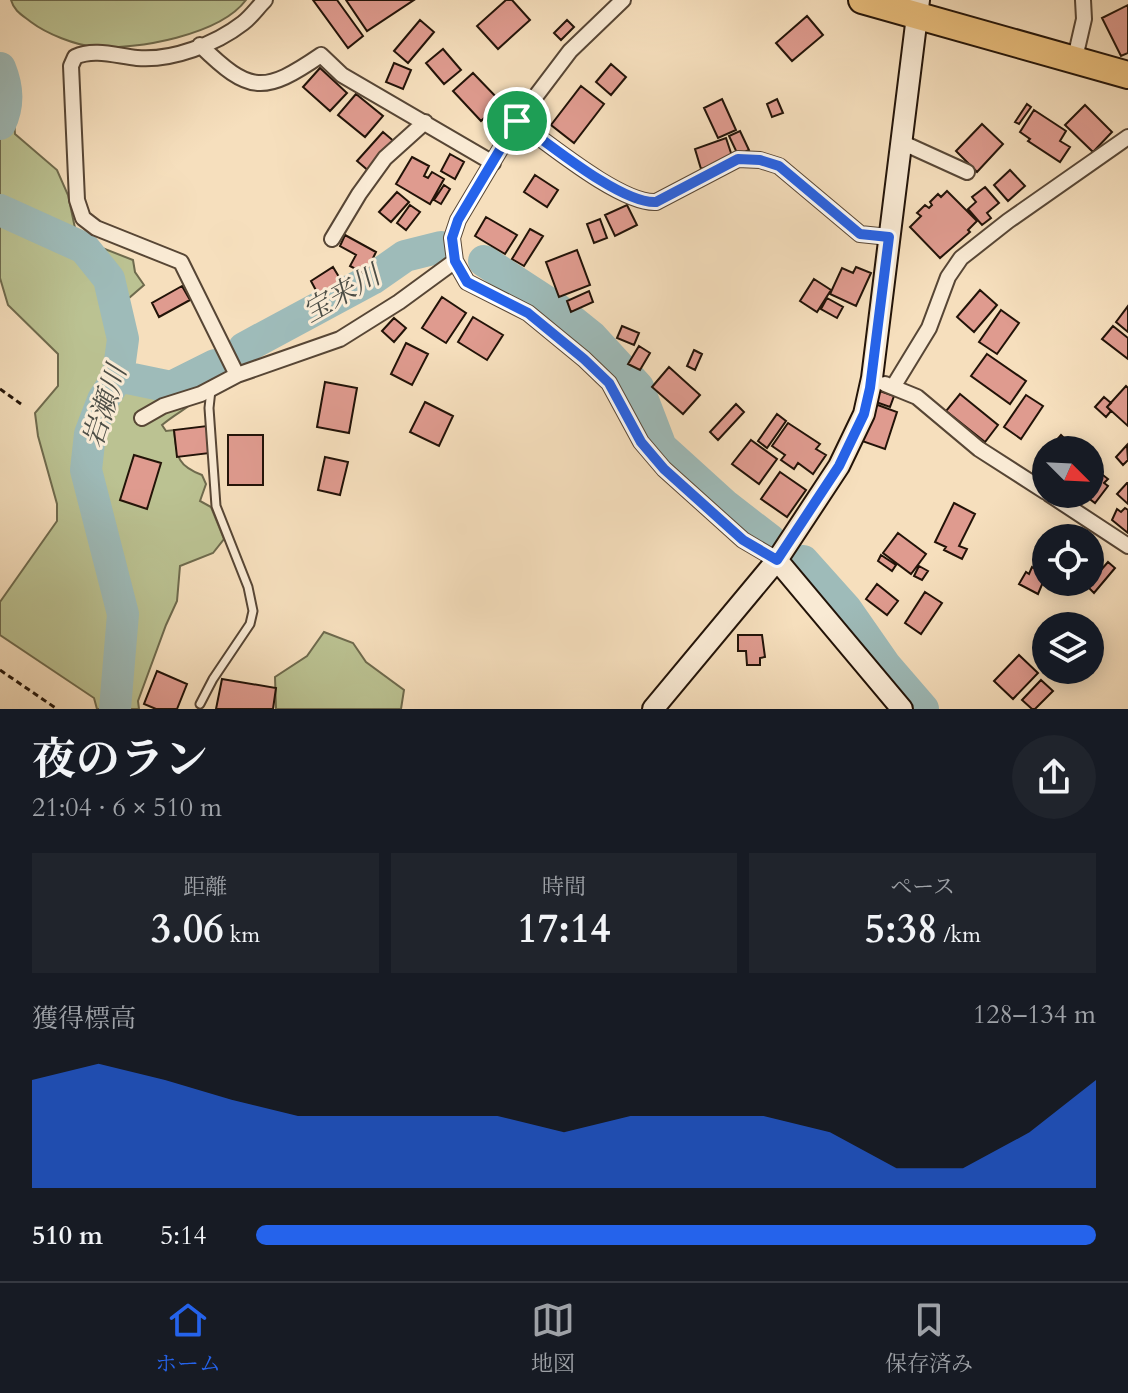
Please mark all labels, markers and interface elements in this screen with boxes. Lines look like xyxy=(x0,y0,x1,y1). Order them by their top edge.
pin xyxy=(483,87,551,155)
icon: arrive xyxy=(495,99,539,143)
water label: 宝来川 xyxy=(296,255,390,331)
water label: 岩瀬川 xyxy=(74,358,137,452)
north arrow xyxy=(1032,436,1104,508)
map controls xyxy=(1032,436,1104,684)
button: locate xyxy=(1032,524,1104,596)
button: layers xyxy=(1032,612,1104,684)
text: 夜のラン xyxy=(32,730,208,790)
button: share xyxy=(1012,735,1096,819)
text: 21:04 · 6 × 510 m xyxy=(32,790,222,825)
text: 距離 xyxy=(183,872,227,902)
text: 時間 xyxy=(542,872,586,902)
text: ペース xyxy=(890,872,955,902)
text: 3.06 xyxy=(151,902,224,957)
text: 17:14 xyxy=(517,902,611,957)
text: 5:38 xyxy=(864,902,937,957)
text: km xyxy=(224,920,260,950)
text: /km xyxy=(937,920,981,950)
text: 128–134 m xyxy=(973,997,1096,1032)
text: 獲得標高 xyxy=(32,1001,136,1036)
text: 510 m xyxy=(32,1218,103,1253)
text: 5:14 xyxy=(160,1218,207,1253)
tab: ホーム xyxy=(155,1298,221,1379)
tab: 地図 xyxy=(531,1298,575,1379)
tab: 保存済み xyxy=(885,1298,973,1379)

